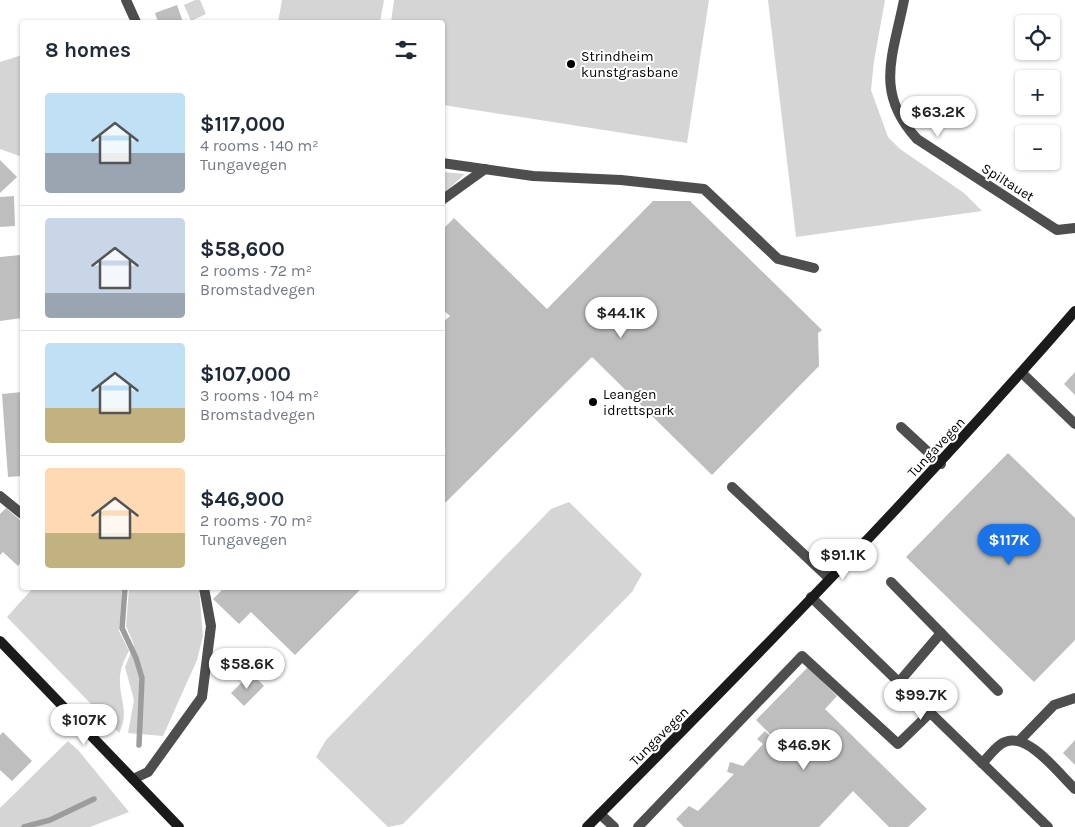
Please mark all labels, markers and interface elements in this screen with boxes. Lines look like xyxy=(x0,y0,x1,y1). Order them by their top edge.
map controls xyxy=(1015,15,1060,170)
button: locate xyxy=(1015,15,1060,60)
icon: filters xyxy=(392,36,420,64)
text: 8 homes xyxy=(45,38,131,62)
place label: Strindheim kunstgrasbane xyxy=(581,48,678,81)
marker: Strindheim kunstgrasbane xyxy=(565,58,577,70)
button: + xyxy=(1015,70,1060,115)
pin: $63.2K xyxy=(897,96,979,138)
text: $63.2K xyxy=(911,102,965,121)
text: $117,000 xyxy=(200,112,285,136)
icon: home xyxy=(85,113,145,173)
button: − xyxy=(1015,125,1060,170)
text: 4 rooms · 140 m² xyxy=(200,136,319,155)
text: Tungavegen xyxy=(200,155,287,174)
street label: Spiltauet xyxy=(978,160,1037,205)
text: $58,600 xyxy=(200,237,285,261)
icon: home xyxy=(85,238,145,298)
text: 2 rooms · 72 m² xyxy=(200,261,312,280)
text: Bromstadvegen xyxy=(200,280,315,299)
pin: $44.1K xyxy=(580,296,662,339)
text: $44.1K xyxy=(596,303,646,322)
text: $107,000 xyxy=(200,362,291,386)
icon: home xyxy=(85,363,145,423)
text: 3 rooms · 104 m² xyxy=(200,386,319,405)
place label: Leangen idrettspark xyxy=(603,386,675,419)
marker: Leangen idrettspark xyxy=(587,396,599,408)
text: Bromstadvegen xyxy=(200,405,315,424)
street label: Tungavegen xyxy=(904,414,969,481)
text: $46,900 xyxy=(200,487,284,511)
icon: home xyxy=(85,488,145,548)
text: 2 rooms · 70 m² xyxy=(200,511,312,530)
pin: $117K xyxy=(974,524,1044,566)
text: Tungavegen xyxy=(200,530,287,549)
text: $117K xyxy=(989,530,1029,549)
pin: $91.1K xyxy=(802,538,884,581)
text: $91.1K xyxy=(820,545,866,564)
pin: $58.6K xyxy=(206,648,288,690)
text: $58.6K xyxy=(220,654,274,673)
pin: $99.7K xyxy=(880,678,962,721)
text: $99.7K xyxy=(895,685,947,704)
street label: Tungavegen xyxy=(626,703,692,769)
pin: $107K xyxy=(49,704,119,746)
text: $107K xyxy=(61,710,107,729)
pin: $46.9K xyxy=(763,728,845,771)
text: $46.9K xyxy=(777,735,831,754)

